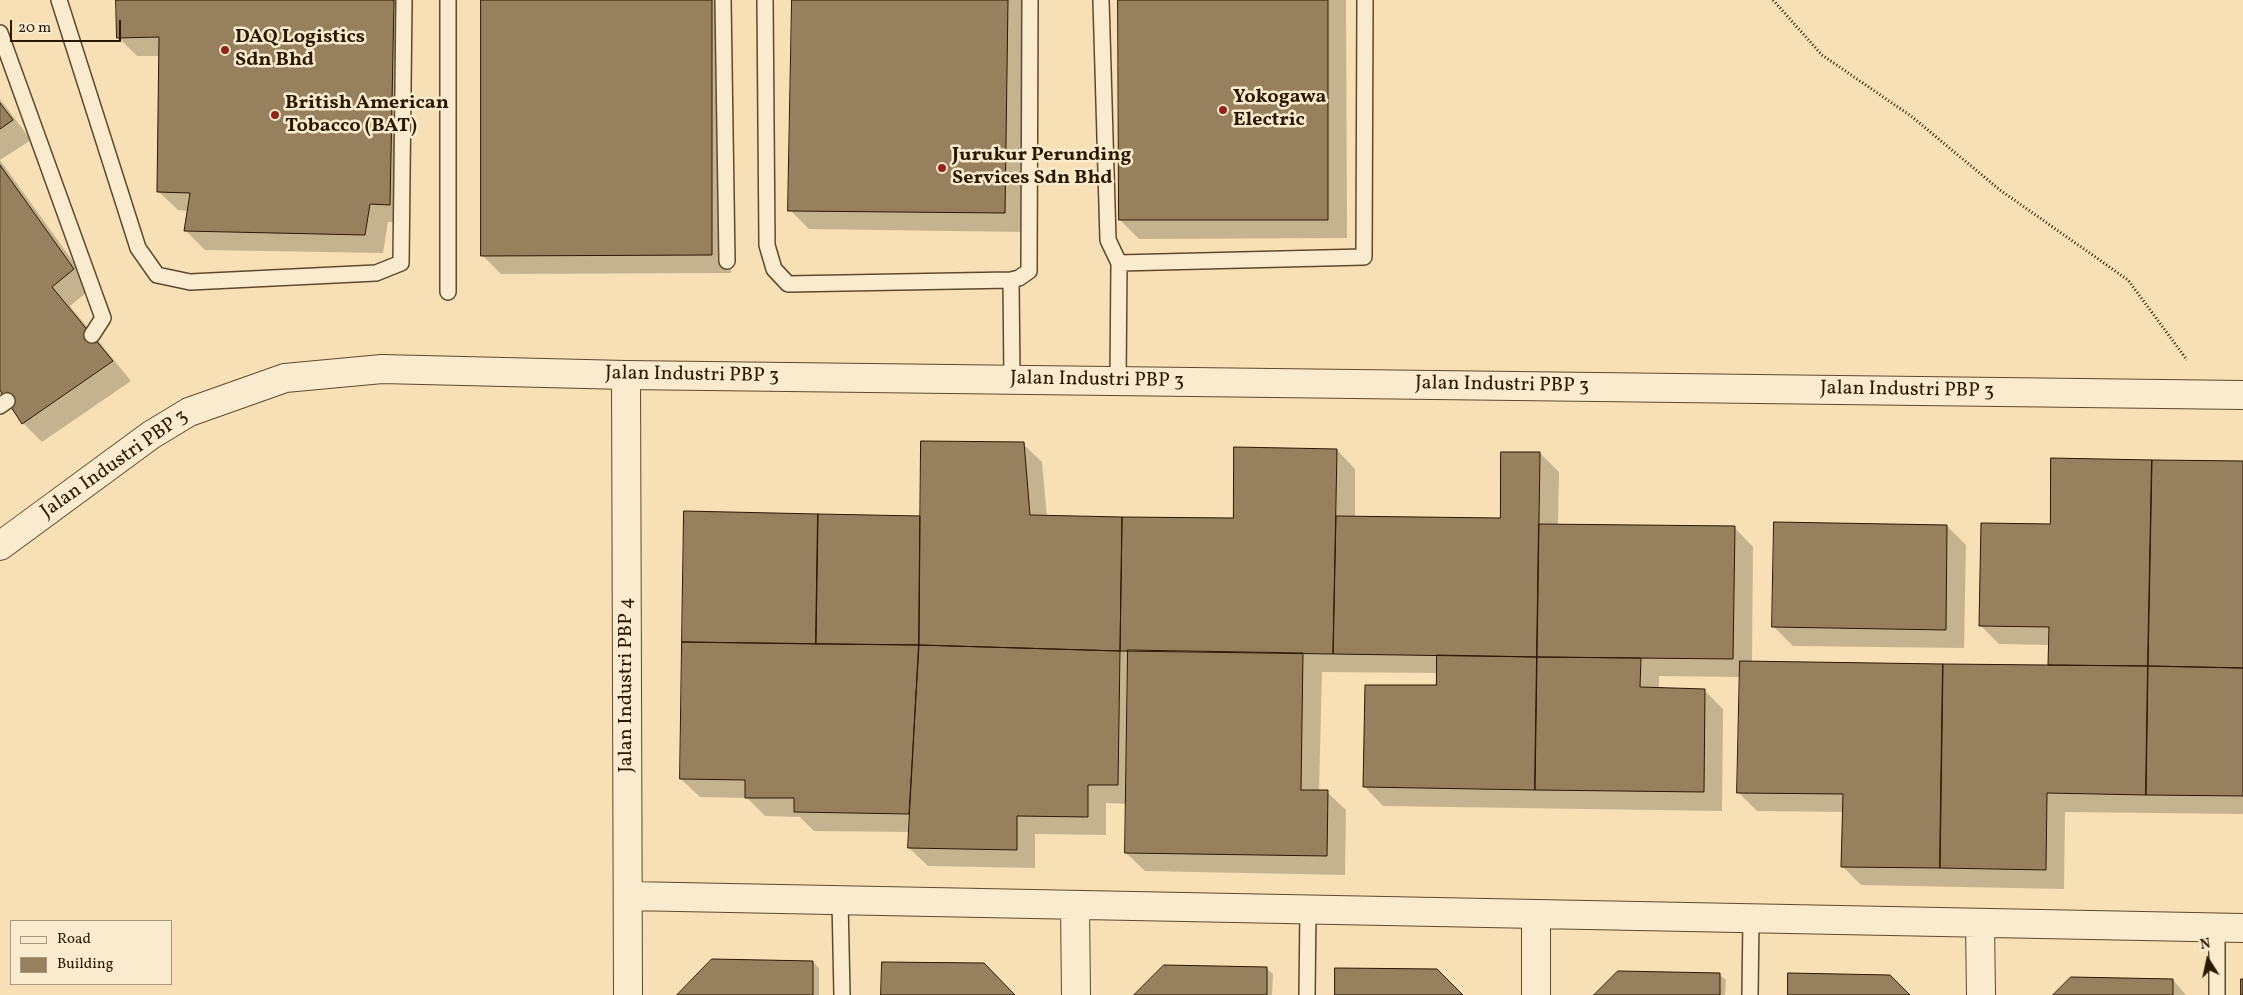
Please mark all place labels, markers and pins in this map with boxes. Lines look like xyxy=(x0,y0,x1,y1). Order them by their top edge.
place label: DAQ Logistics Sdn Bhd xyxy=(235,26,365,73)
marker: DAQ Logistics Sdn Bhd xyxy=(219,44,231,56)
place label: Yokogawa Electric xyxy=(1233,86,1326,133)
place label: British American Tobacco (BAT) xyxy=(285,92,449,139)
marker: Yokogawa Electric xyxy=(1217,104,1229,116)
marker: British American Tobacco (BAT) xyxy=(269,109,281,121)
place label: Jurukur Perunding Services Sdn Bhd xyxy=(952,144,1132,191)
marker: Jurukur Perunding Services Sdn Bhd xyxy=(936,162,948,174)

